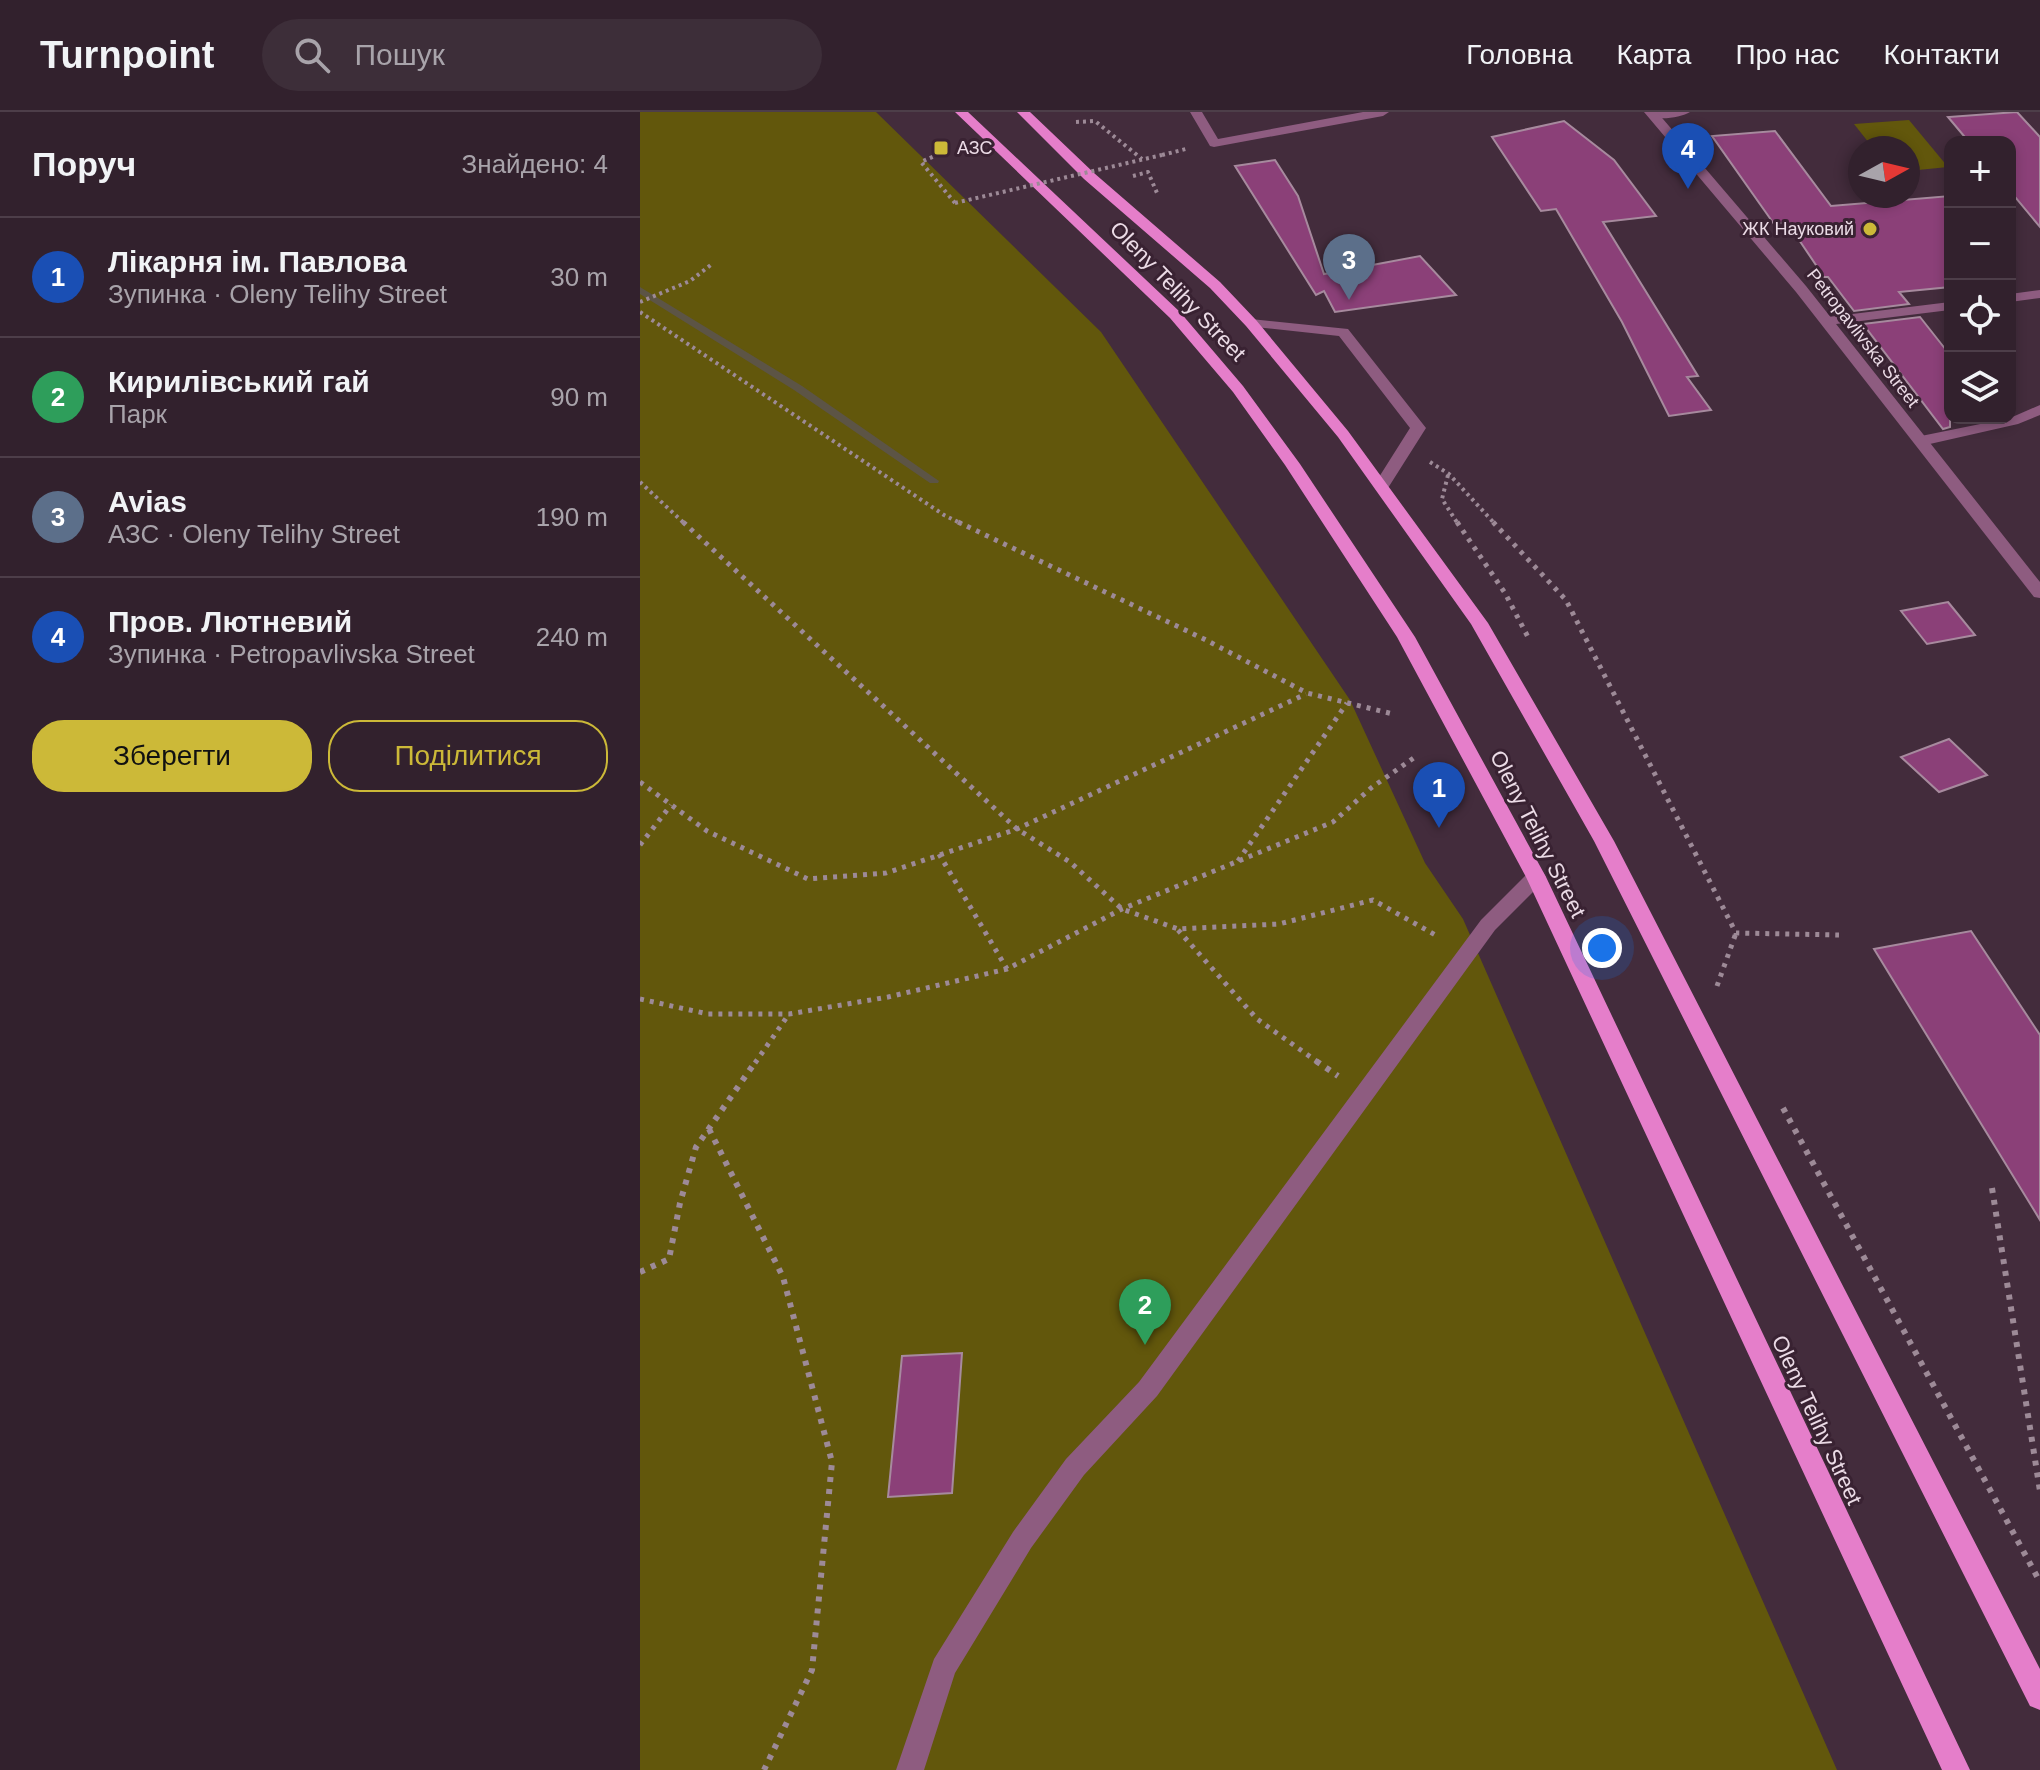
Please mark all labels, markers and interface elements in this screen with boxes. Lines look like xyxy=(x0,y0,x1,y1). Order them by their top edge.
search box xyxy=(262,19,822,91)
icon: search xyxy=(290,33,334,77)
text: Turnpoint xyxy=(40,34,214,76)
text: Пошук xyxy=(354,38,445,71)
text: Головна xyxy=(1466,39,1573,70)
text: Карта xyxy=(1617,39,1691,70)
text: Про нас xyxy=(1735,39,1840,70)
text: Контакти xyxy=(1884,39,2000,70)
pin: 4 xyxy=(1662,123,1714,189)
north arrow xyxy=(1848,136,1920,208)
map controls xyxy=(1944,136,2016,424)
button: + xyxy=(1944,136,2016,208)
place label: АЗС xyxy=(957,138,992,158)
marker: АЗС xyxy=(932,139,950,157)
text: Поруч xyxy=(32,145,136,183)
text: Знайдено: 4 xyxy=(462,149,608,179)
button: − xyxy=(1944,208,2016,280)
street label: Oleny Telihy Street xyxy=(1105,216,1251,366)
place label: ЖК Науковий xyxy=(1742,219,1854,239)
marker: ЖК Науковий xyxy=(1861,220,1879,238)
pin: 3 xyxy=(1323,234,1375,300)
text: Лікарня ім. Павлова xyxy=(108,245,407,278)
text: 1 xyxy=(51,262,65,292)
text: 30 m xyxy=(550,262,608,292)
street label: Petropavlivska Street xyxy=(1803,265,1923,411)
text: Зупинка · Oleny Telihy Street xyxy=(108,279,447,309)
button: locate xyxy=(1944,280,2016,352)
button: layers xyxy=(1944,352,2016,424)
text: Кирилівський гай xyxy=(108,365,370,398)
text: 2 xyxy=(51,382,65,412)
text: 90 m xyxy=(550,382,608,412)
text: Парк xyxy=(108,399,167,429)
text: Avias xyxy=(108,485,187,518)
text: 3 xyxy=(51,502,65,532)
text: 190 m xyxy=(536,502,608,532)
text: АЗС · Oleny Telihy Street xyxy=(108,519,400,549)
text: Пров. Лютневий xyxy=(108,605,352,638)
text: 4 xyxy=(51,622,65,652)
text: 240 m xyxy=(536,622,608,652)
text: Зупинка · Petropavlivska Street xyxy=(108,639,475,669)
button: Зберегти xyxy=(32,720,312,792)
button: Поділитися xyxy=(328,720,608,792)
street label: Oleny Telihy Street xyxy=(1485,746,1591,922)
pin: 1 xyxy=(1413,762,1465,828)
your location xyxy=(1582,928,1622,968)
pin: 2 xyxy=(1119,1279,1171,1345)
street label: Oleny Telihy Street xyxy=(1767,1331,1867,1509)

